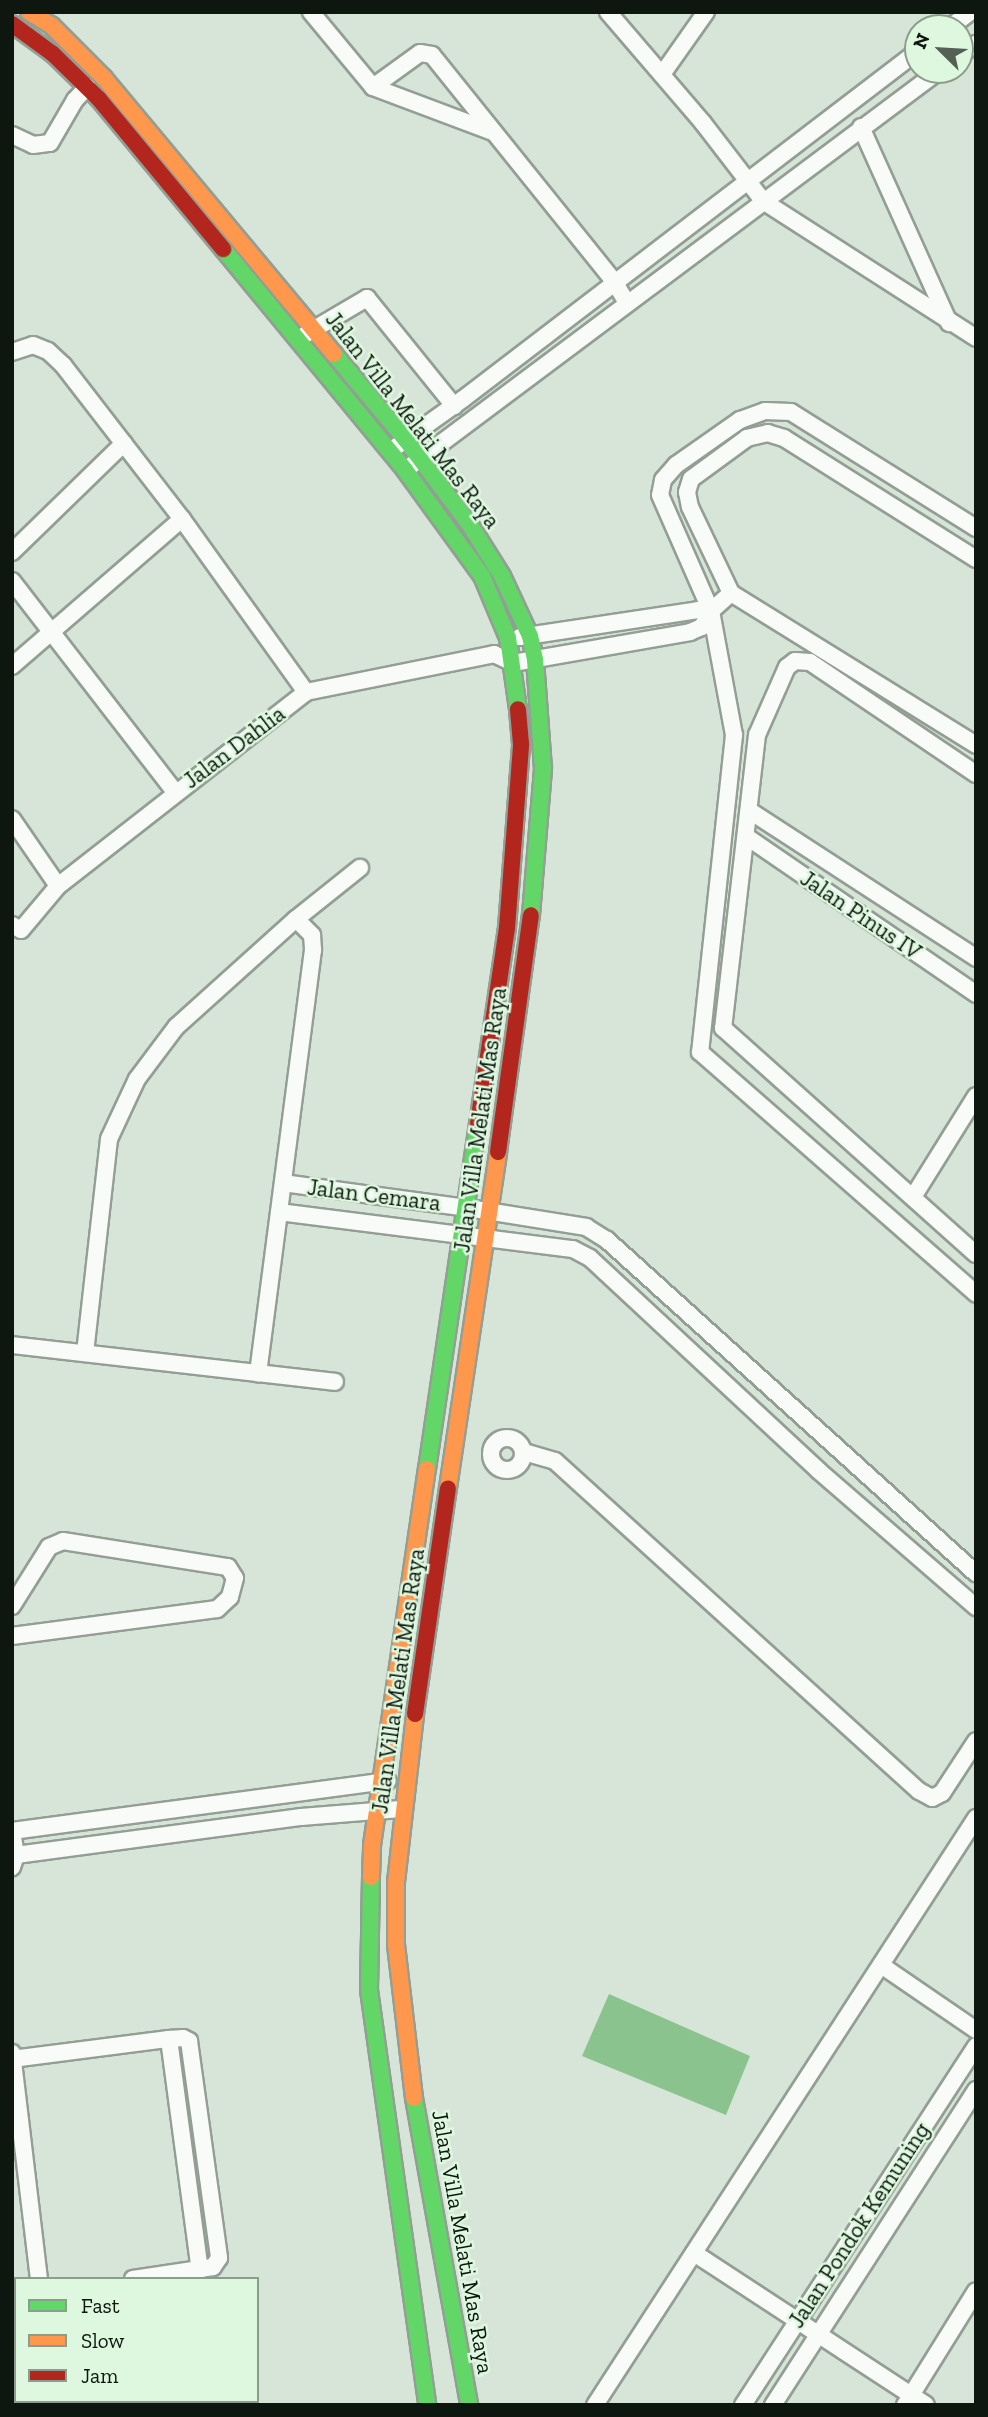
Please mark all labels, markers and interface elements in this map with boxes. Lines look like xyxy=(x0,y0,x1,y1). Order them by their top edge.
north arrow xyxy=(904,14,974,84)
text: N xyxy=(908,30,935,52)
street label: Jalan Villa Melati Mas Raya xyxy=(320,306,506,534)
street label: Jalan Dahlia xyxy=(178,700,290,794)
street label: Jalan Pinus IV xyxy=(795,864,927,966)
street label: Jalan Villa Melati Mas Raya xyxy=(448,985,512,1255)
street label: Jalan Cemara xyxy=(306,1173,442,1217)
street label: Jalan Villa Melati Mas Raya xyxy=(366,1546,430,1816)
street label: Jalan Villa Melati Mas Raya xyxy=(426,2108,500,2376)
street label: Jalan Pondok Kemuning xyxy=(782,2117,936,2333)
legend xyxy=(14,2277,259,2403)
text: Fast xyxy=(81,2293,120,2318)
text: Slow xyxy=(81,2328,124,2353)
text: Jam xyxy=(81,2363,118,2388)

